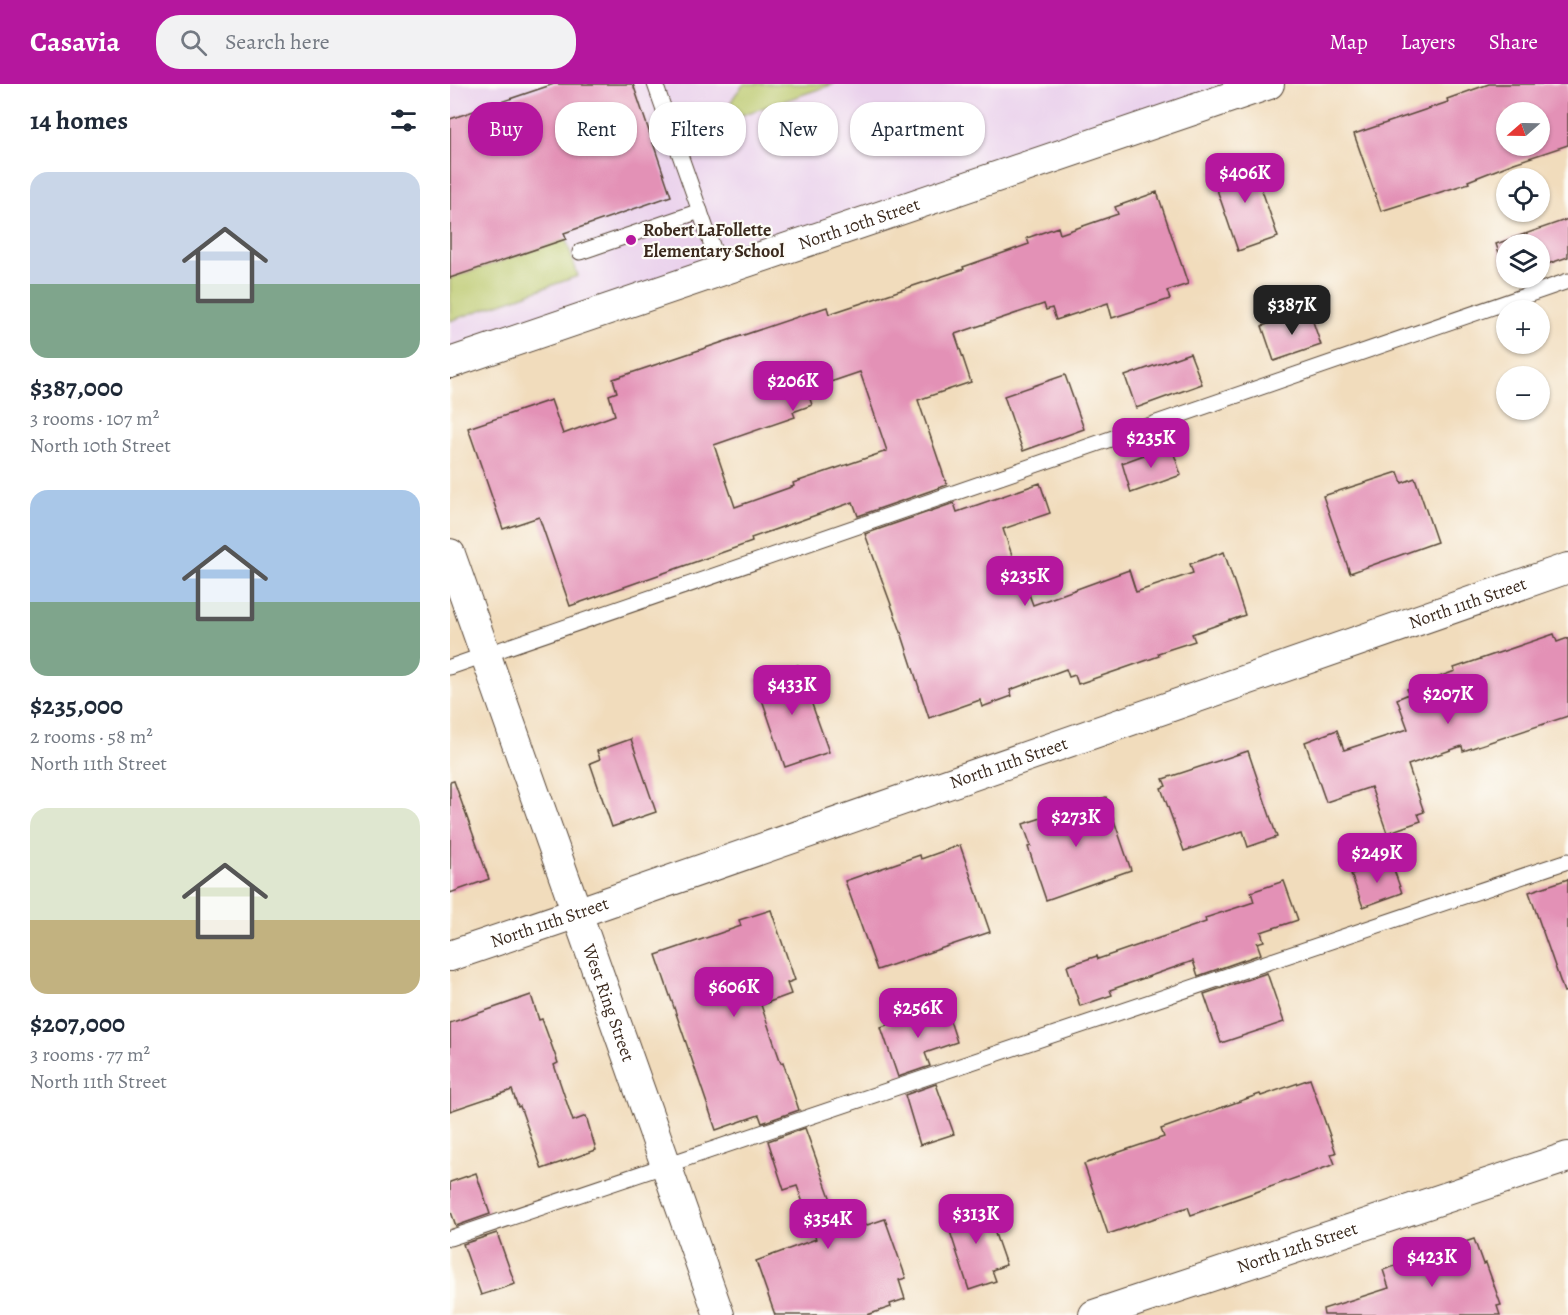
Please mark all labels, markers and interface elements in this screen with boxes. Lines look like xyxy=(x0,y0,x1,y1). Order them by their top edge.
search box xyxy=(156,15,576,69)
text: Casavia xyxy=(30,23,120,61)
icon: search xyxy=(177,26,210,59)
text: Search here xyxy=(225,27,330,57)
text: Map xyxy=(1329,28,1368,56)
text: Layers xyxy=(1401,28,1456,56)
text: Share xyxy=(1489,28,1538,56)
chip: Buy xyxy=(468,102,543,156)
chip: Rent xyxy=(555,102,637,156)
chip: Filters xyxy=(649,102,746,156)
chip: New xyxy=(758,102,838,156)
chip: Apartment xyxy=(850,102,985,156)
north arrow xyxy=(1496,102,1550,156)
map controls xyxy=(1496,102,1550,420)
text: 14 homes xyxy=(30,103,128,138)
icon: filters xyxy=(387,104,420,137)
pin: $406K xyxy=(1203,153,1287,204)
text: $406K xyxy=(1219,159,1271,186)
button: locate xyxy=(1496,168,1550,222)
street label: North 10th Street xyxy=(795,192,923,256)
icon: home xyxy=(171,211,279,319)
place label: Robert LaFollette Elementary School xyxy=(643,218,785,263)
marker: Robert LaFollette Elementary School xyxy=(624,233,638,247)
button: layers xyxy=(1496,234,1550,288)
pin: $387K xyxy=(1250,285,1334,336)
text: $387K xyxy=(1267,291,1317,318)
button: + xyxy=(1496,300,1550,354)
pin: $206K xyxy=(751,361,835,412)
button: − xyxy=(1496,366,1550,420)
text: $206K xyxy=(767,367,819,394)
text: $387,000 xyxy=(30,370,123,405)
text: 3 rooms · 107 m² xyxy=(30,405,159,432)
pin: $235K xyxy=(1109,418,1193,469)
text: $235K xyxy=(1126,424,1176,451)
text: North 10th Street xyxy=(30,432,171,459)
icon: home xyxy=(171,529,279,637)
pin: $235K xyxy=(983,556,1067,607)
text: $235K xyxy=(1000,562,1050,589)
street label: North 11th Street xyxy=(1405,571,1530,635)
pin: $433K xyxy=(750,665,834,716)
text: $433K xyxy=(767,671,817,698)
pin: $207K xyxy=(1406,674,1490,725)
text: $207K xyxy=(1423,680,1473,707)
text: $235,000 xyxy=(30,688,123,723)
text: 2 rooms · 58 m² xyxy=(30,723,153,750)
street label: North 11th Street xyxy=(946,731,1071,794)
text: North 11th Street xyxy=(30,750,167,777)
pin: $273K xyxy=(1034,797,1118,848)
text: $273K xyxy=(1051,803,1101,830)
pin: $249K xyxy=(1335,833,1419,884)
text: $249K xyxy=(1352,839,1402,866)
icon: home xyxy=(171,847,279,955)
street label: North 11th Street xyxy=(487,891,612,953)
street label: West Ring Street xyxy=(576,940,640,1065)
pin: $606K xyxy=(692,967,776,1018)
text: $606K xyxy=(708,973,760,1000)
pin: $256K xyxy=(876,988,960,1039)
text: $256K xyxy=(893,994,943,1021)
text: $207,000 xyxy=(30,1006,125,1041)
text: 3 rooms · 77 m² xyxy=(30,1041,150,1068)
text: North 11th Street xyxy=(30,1068,167,1095)
pin: $313K xyxy=(934,1194,1018,1245)
pin: $354K xyxy=(786,1199,870,1250)
text: $313K xyxy=(953,1200,999,1227)
text: $354K xyxy=(804,1205,853,1232)
street label: North 12th Street xyxy=(1234,1216,1361,1279)
pin: $423K xyxy=(1390,1237,1474,1288)
text: $423K xyxy=(1407,1243,1457,1270)

